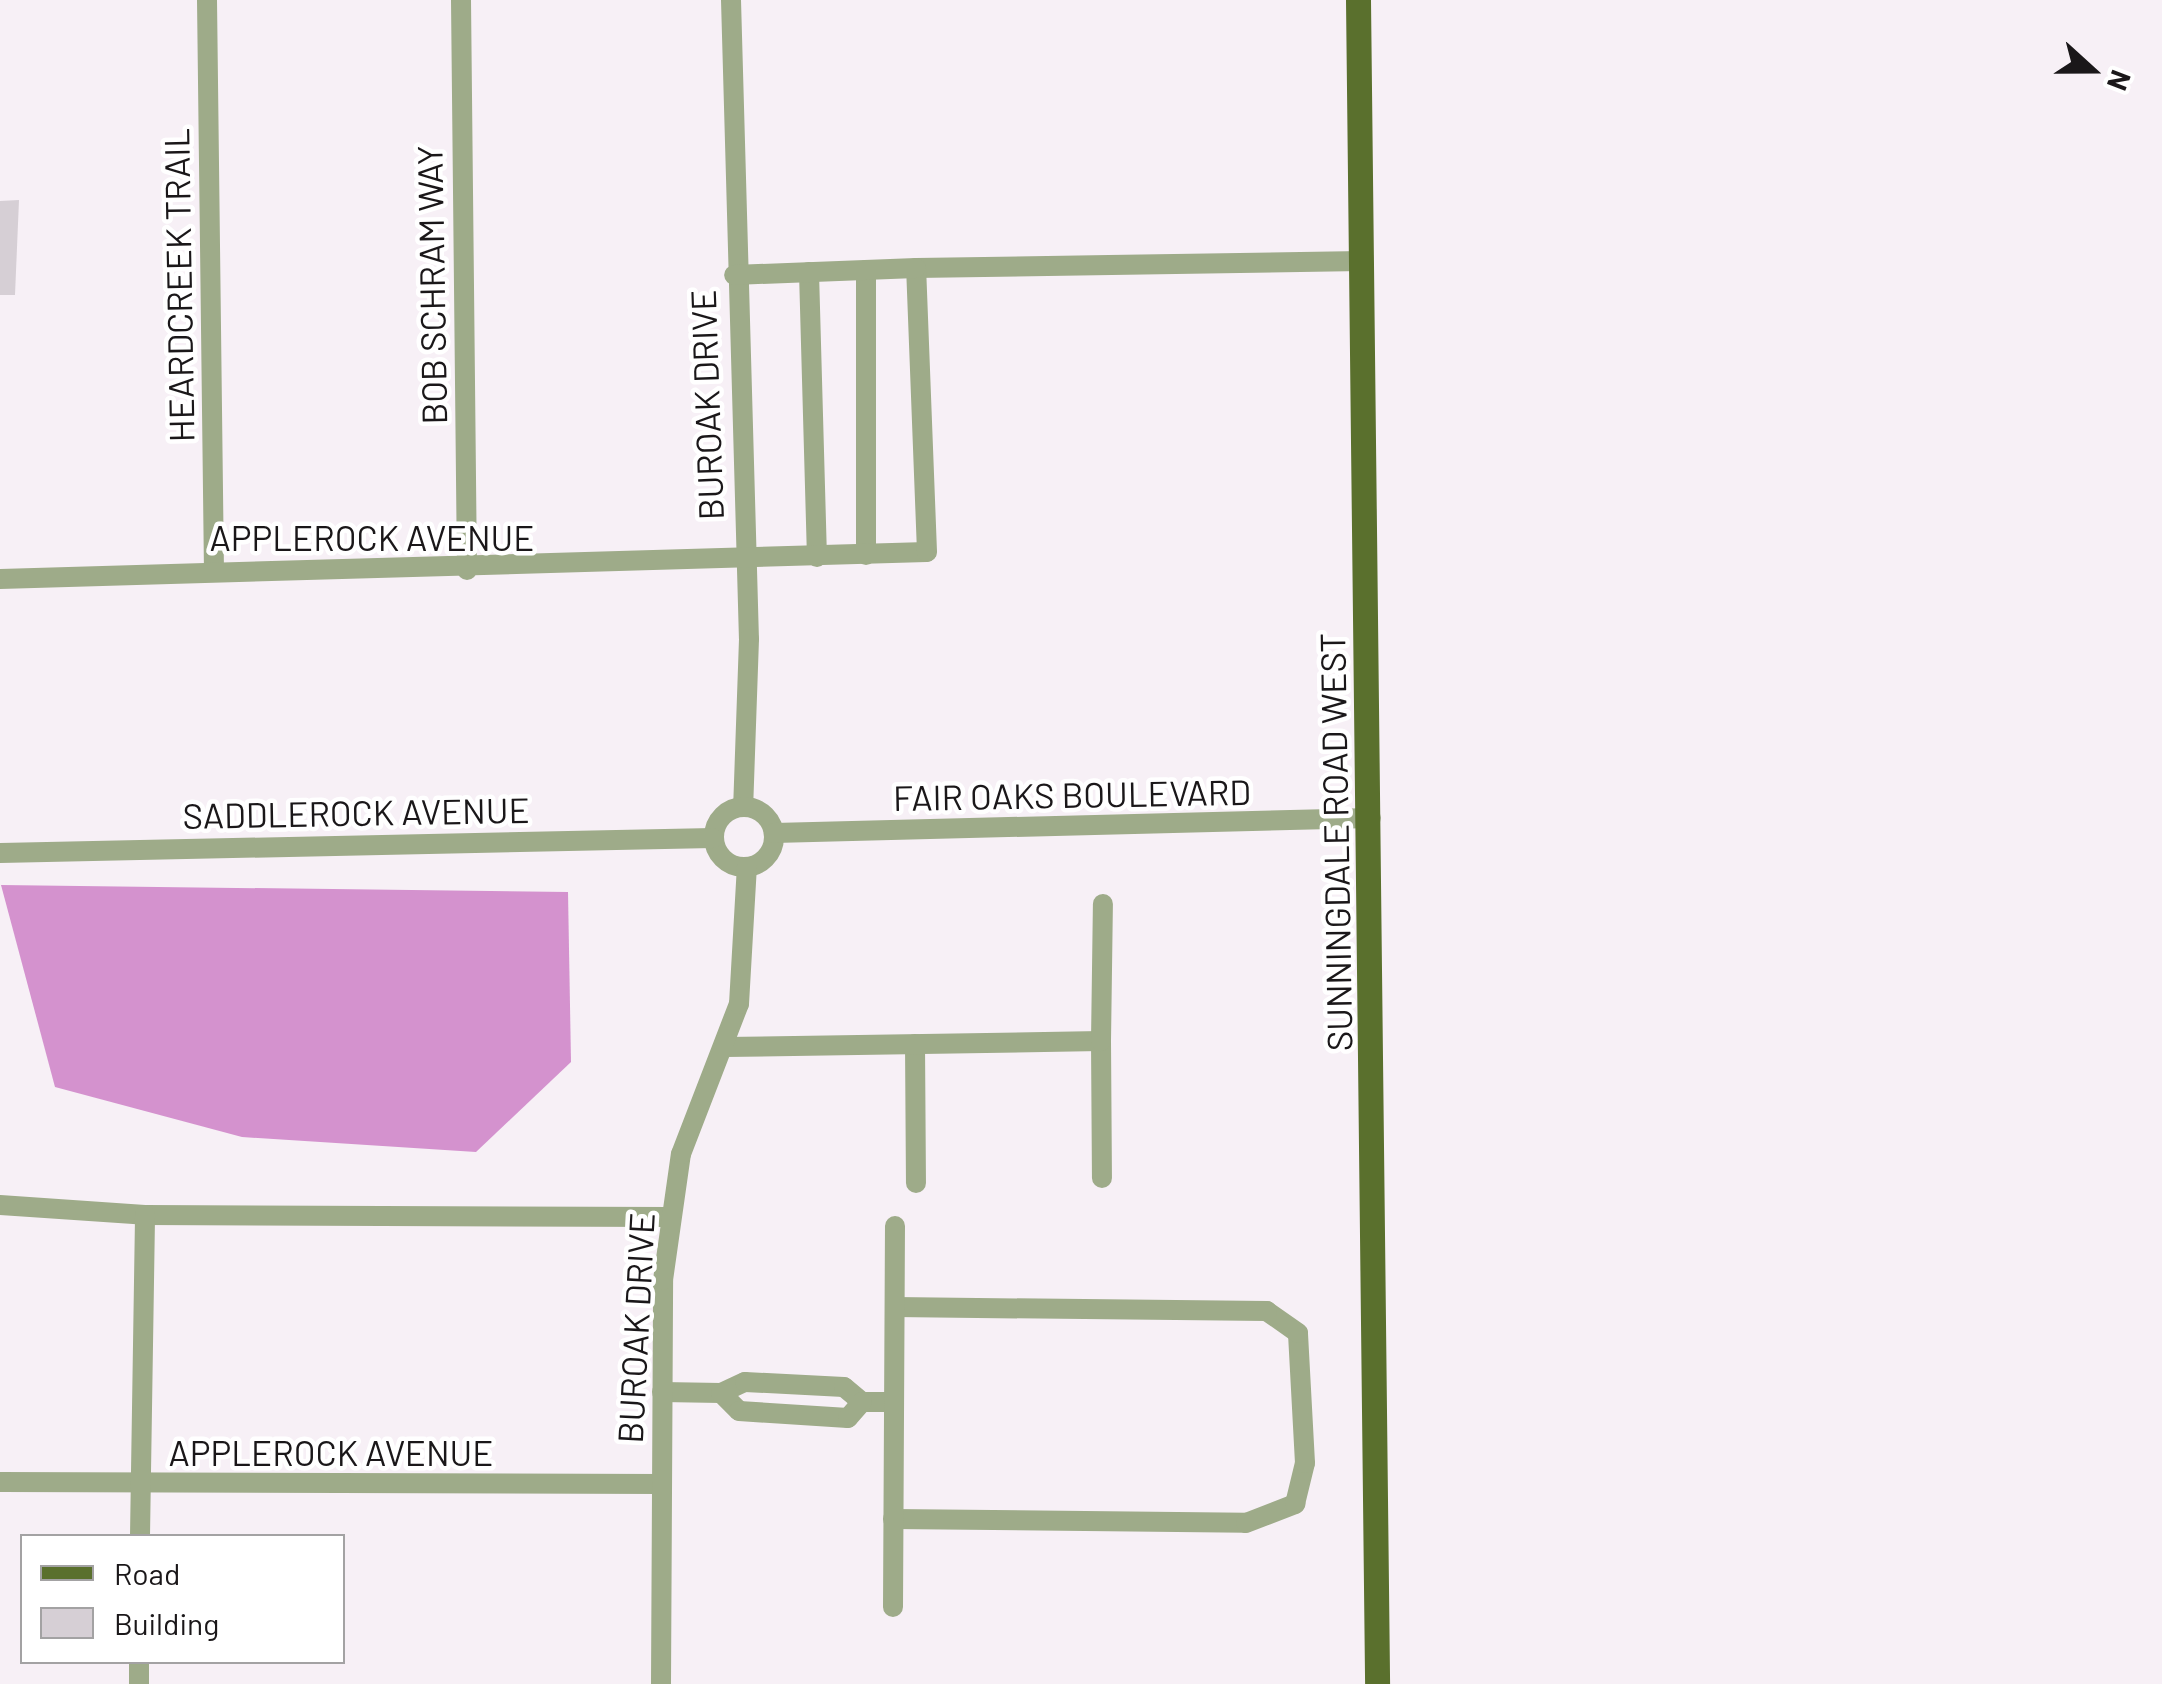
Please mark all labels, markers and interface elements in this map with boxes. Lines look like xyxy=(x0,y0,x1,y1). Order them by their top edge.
north arrow xyxy=(2042,20,2142,120)
text: N xyxy=(2101,66,2139,96)
street label: HEARDCREEK TRAIL xyxy=(154,127,202,443)
street label: BOB SCHRAM WAY xyxy=(408,145,454,425)
street label: BUROAK DRIVE xyxy=(681,289,731,521)
street label: APPLEROCK AVENUE xyxy=(210,516,534,558)
street label: SUNNINGDALE ROAD WEST xyxy=(1310,633,1360,1051)
street label: FAIR OAKS BOULEVARD xyxy=(893,770,1251,818)
street label: SADDLEROCK AVENUE xyxy=(182,788,530,836)
street label: BUROAK DRIVE xyxy=(608,1212,662,1444)
street label: APPLEROCK AVENUE xyxy=(169,1431,493,1473)
legend xyxy=(20,1534,345,1664)
text: Road xyxy=(114,1555,180,1591)
text: Building xyxy=(114,1605,219,1641)

